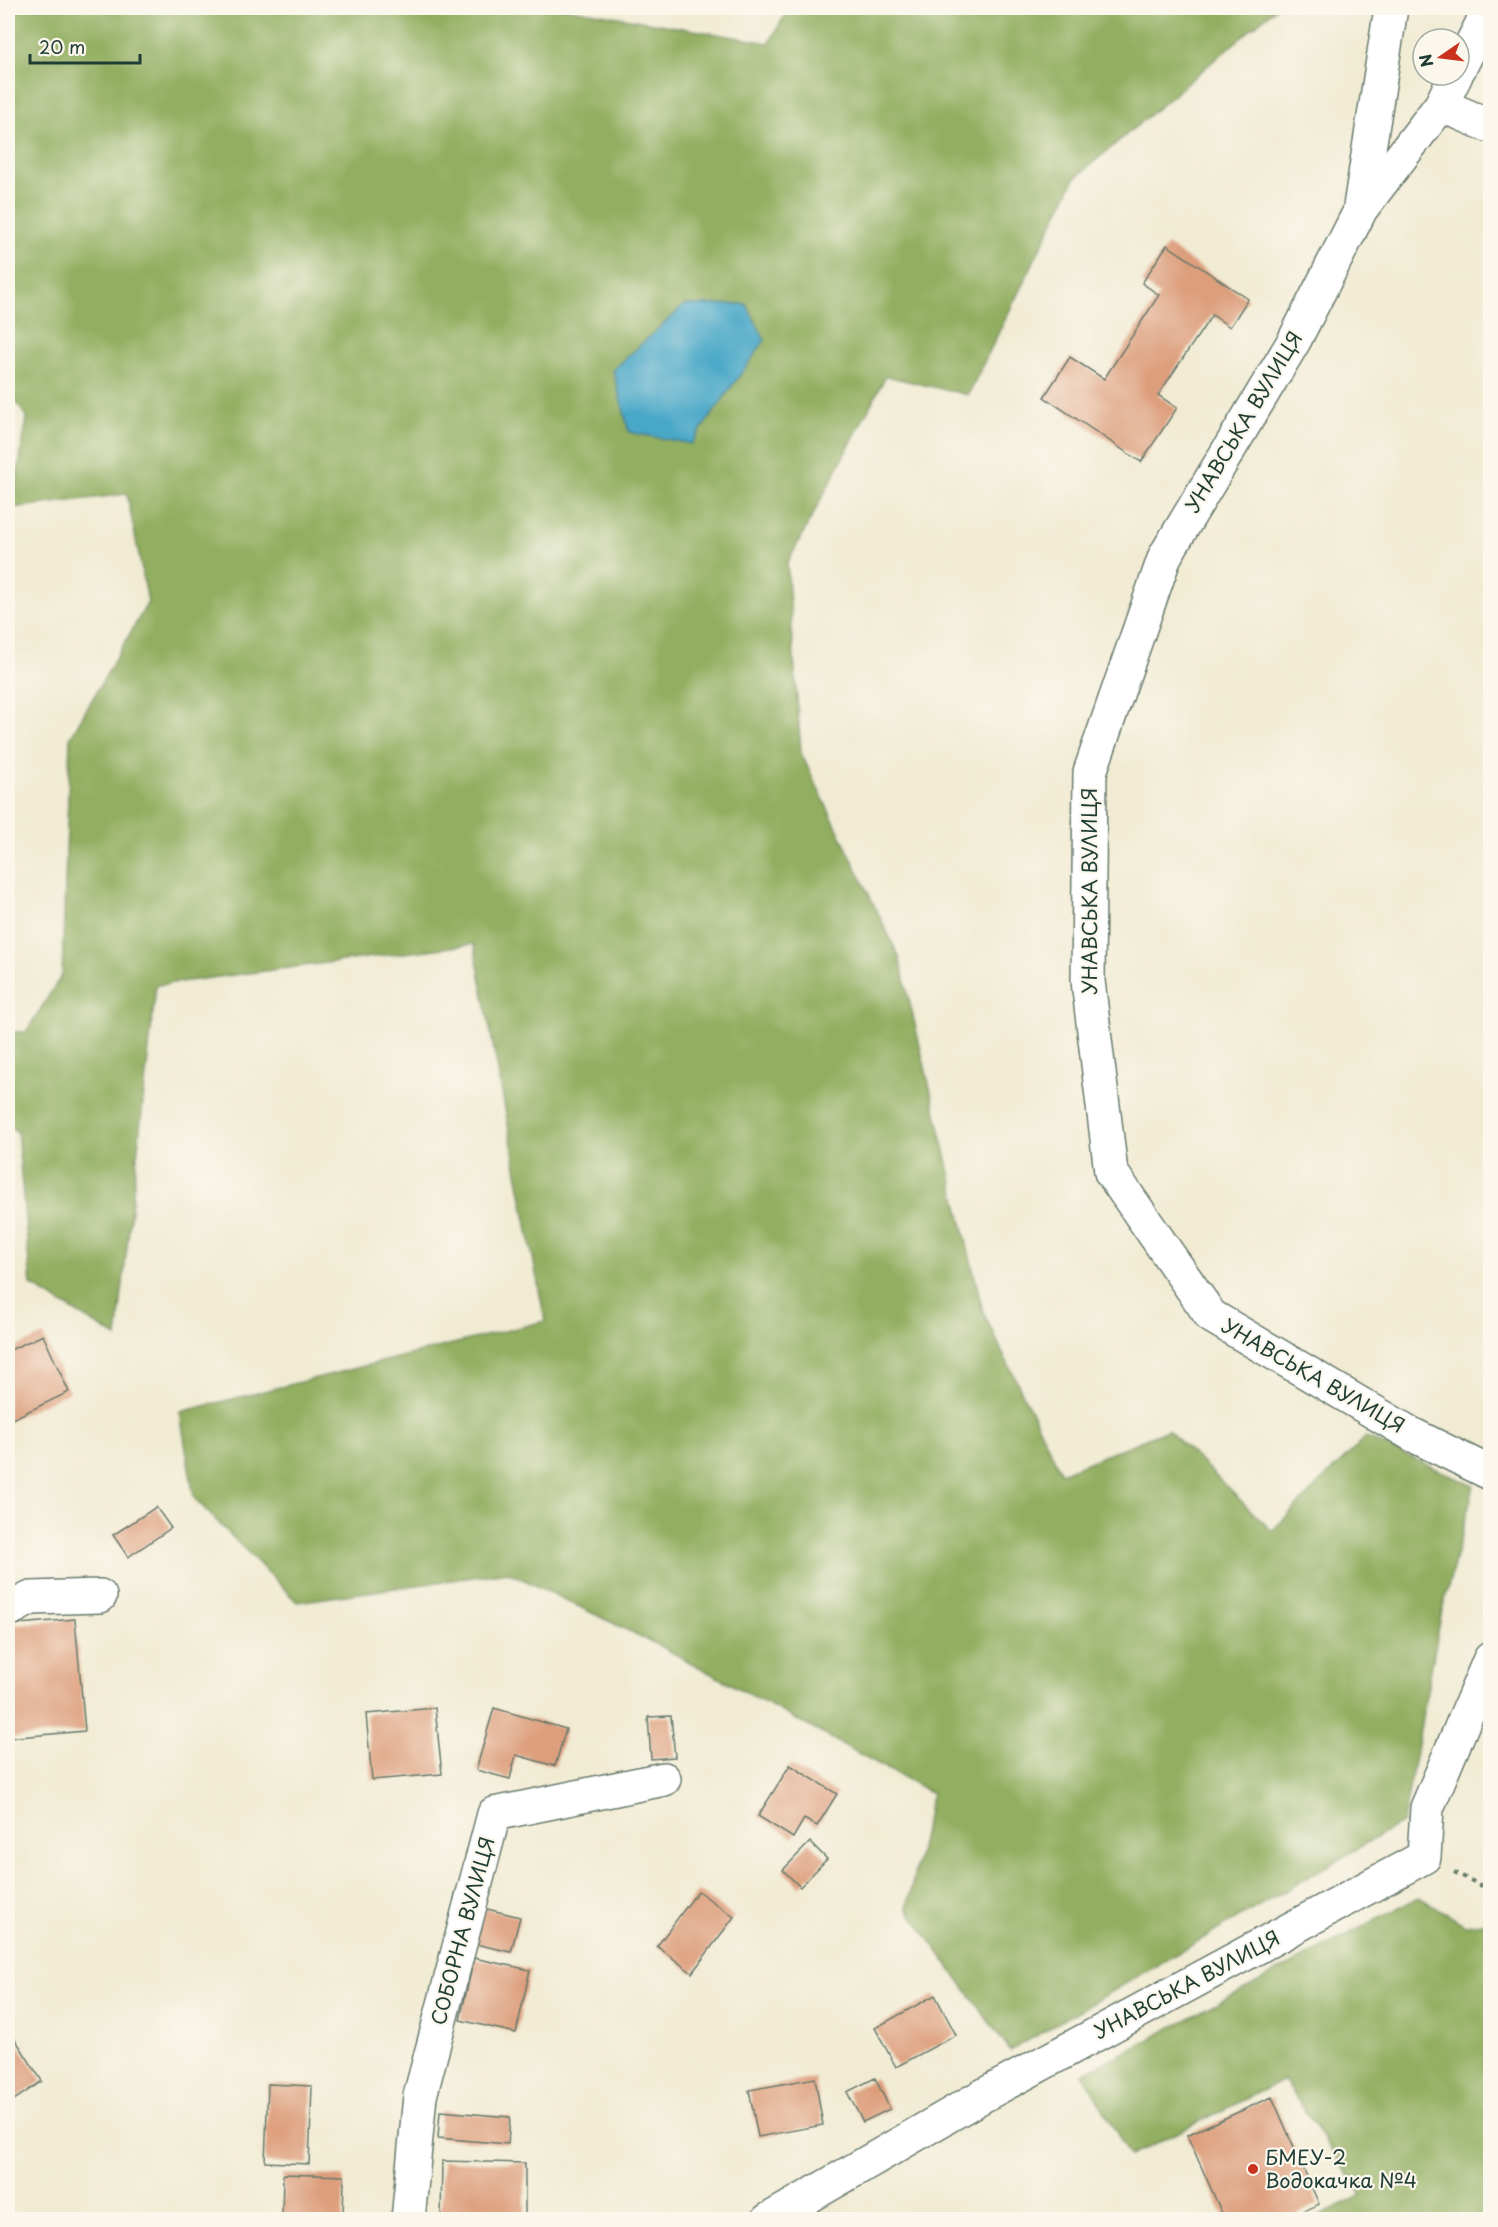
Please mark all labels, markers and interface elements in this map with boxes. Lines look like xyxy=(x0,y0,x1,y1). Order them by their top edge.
scale bar xyxy=(30,27,140,65)
north arrow xyxy=(1411,27,1471,87)
text: 20 m xyxy=(39,33,85,60)
text: N xyxy=(1412,52,1439,70)
street label: УНАВСЬКА ВУЛИЦЯ xyxy=(1177,325,1309,518)
street label: УНАВСЬКА ВУЛИЦЯ xyxy=(1074,788,1104,994)
street label: УНАВСЬКА ВУЛИЦЯ xyxy=(1216,1310,1411,1440)
street label: СОБОРНА ВУЛИЦЯ xyxy=(422,1833,502,2028)
street label: УНАВСЬКА ВУЛИЦЯ xyxy=(1088,1922,1285,2046)
place label: БМЕУ-2 Водокачка №4 xyxy=(1265,2142,1417,2195)
marker: БМЕУ-2 Водокачка №4 xyxy=(1246,2162,1260,2176)

